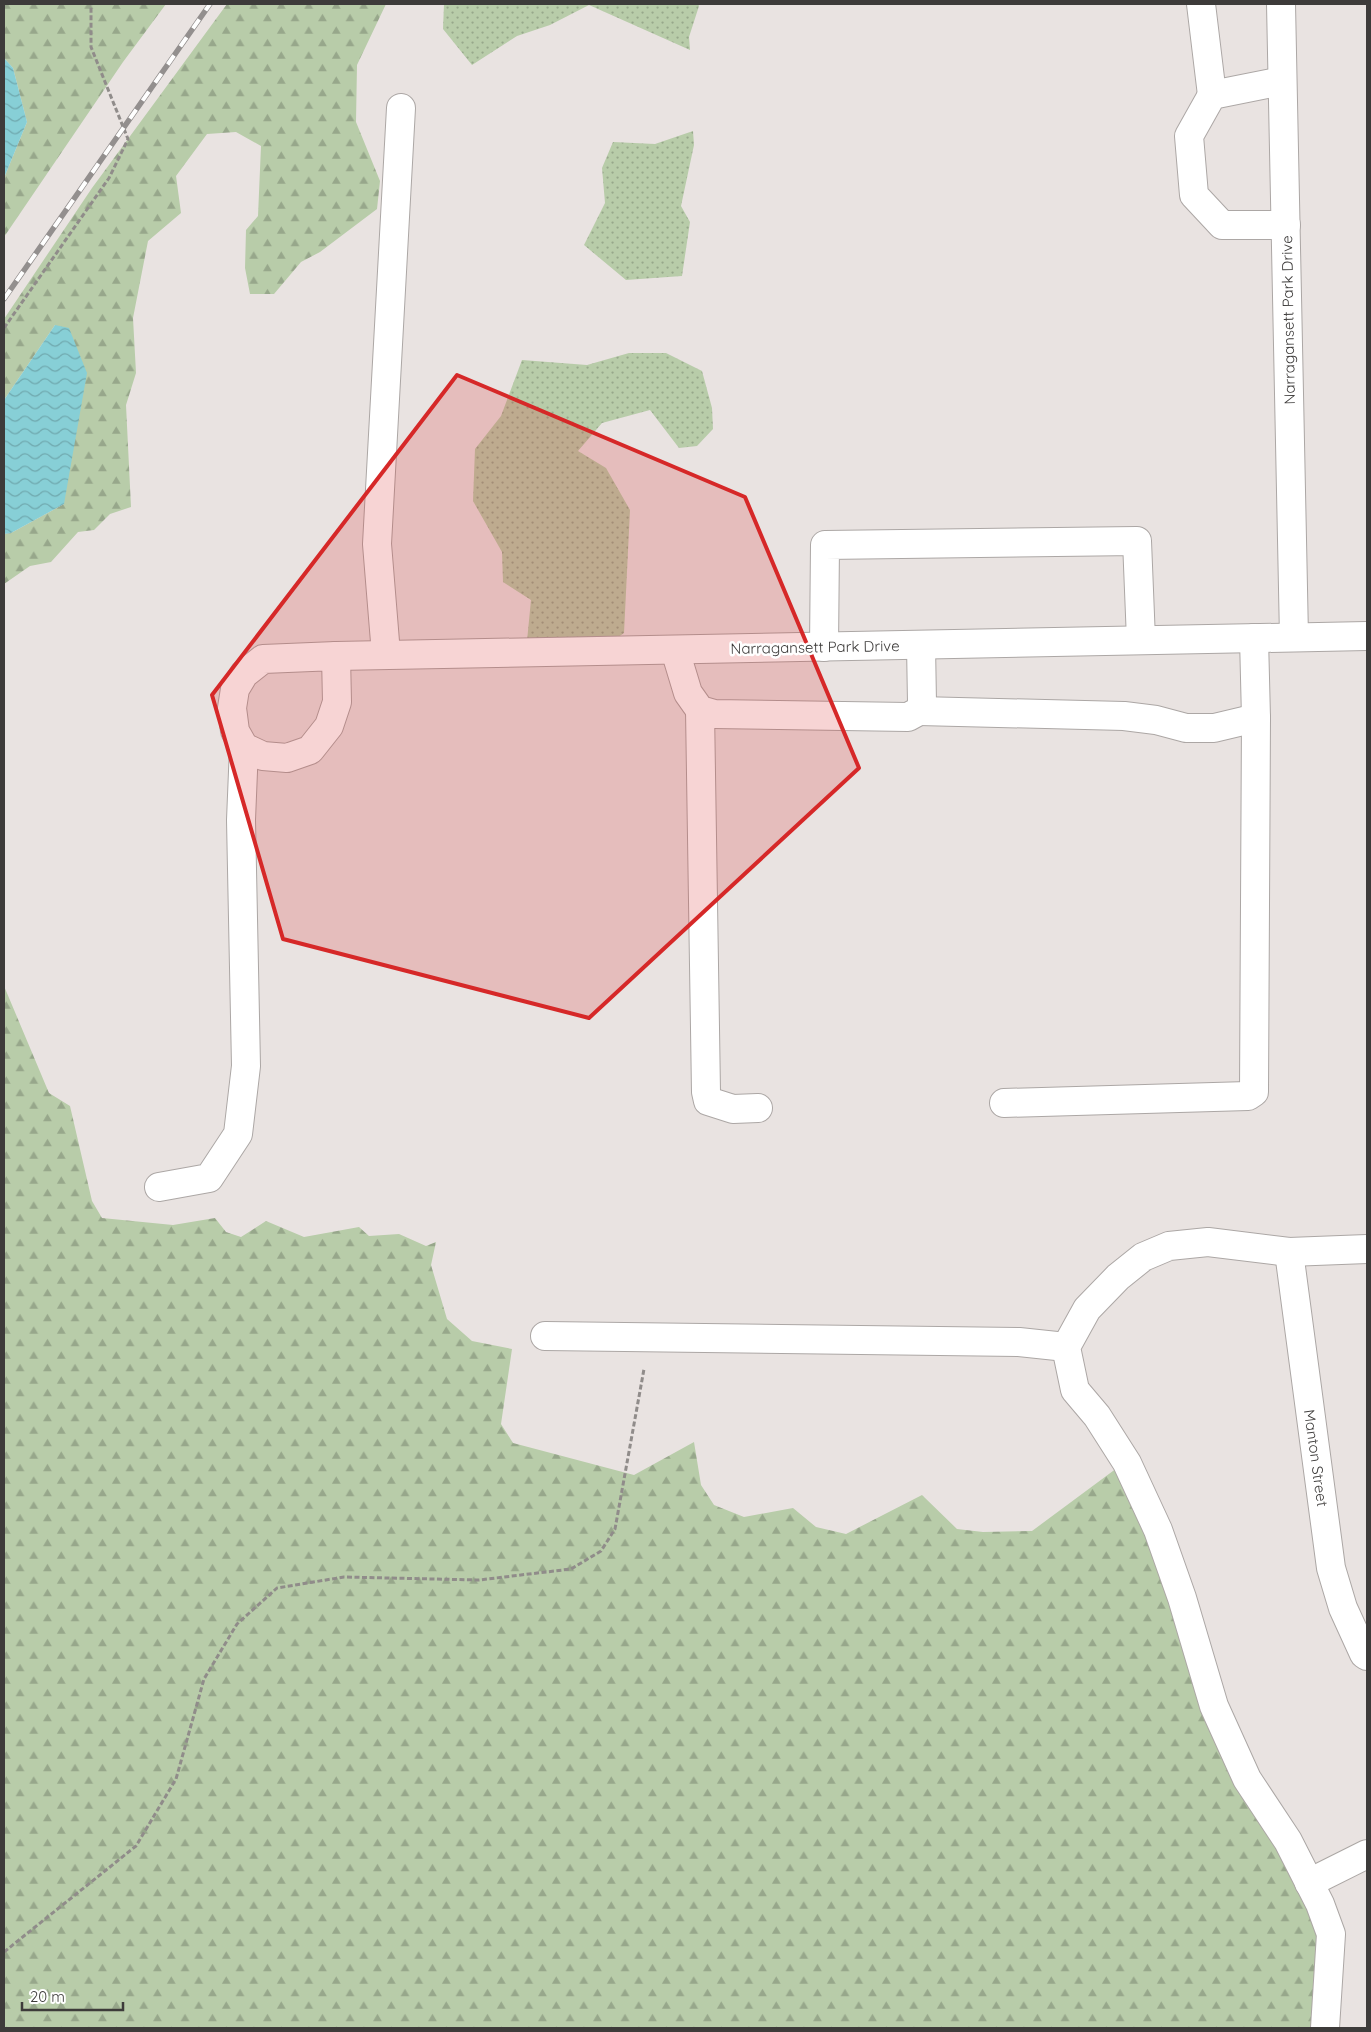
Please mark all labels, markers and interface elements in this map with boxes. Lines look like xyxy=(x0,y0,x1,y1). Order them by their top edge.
street label: Narragansett Park Drive xyxy=(1277,235,1299,405)
street label: Narragansett Park Drive xyxy=(730,636,900,658)
street label: Manton Street xyxy=(1300,1408,1332,1508)
scale bar xyxy=(22,1980,124,2012)
text: 20 m xyxy=(30,1987,65,2006)

